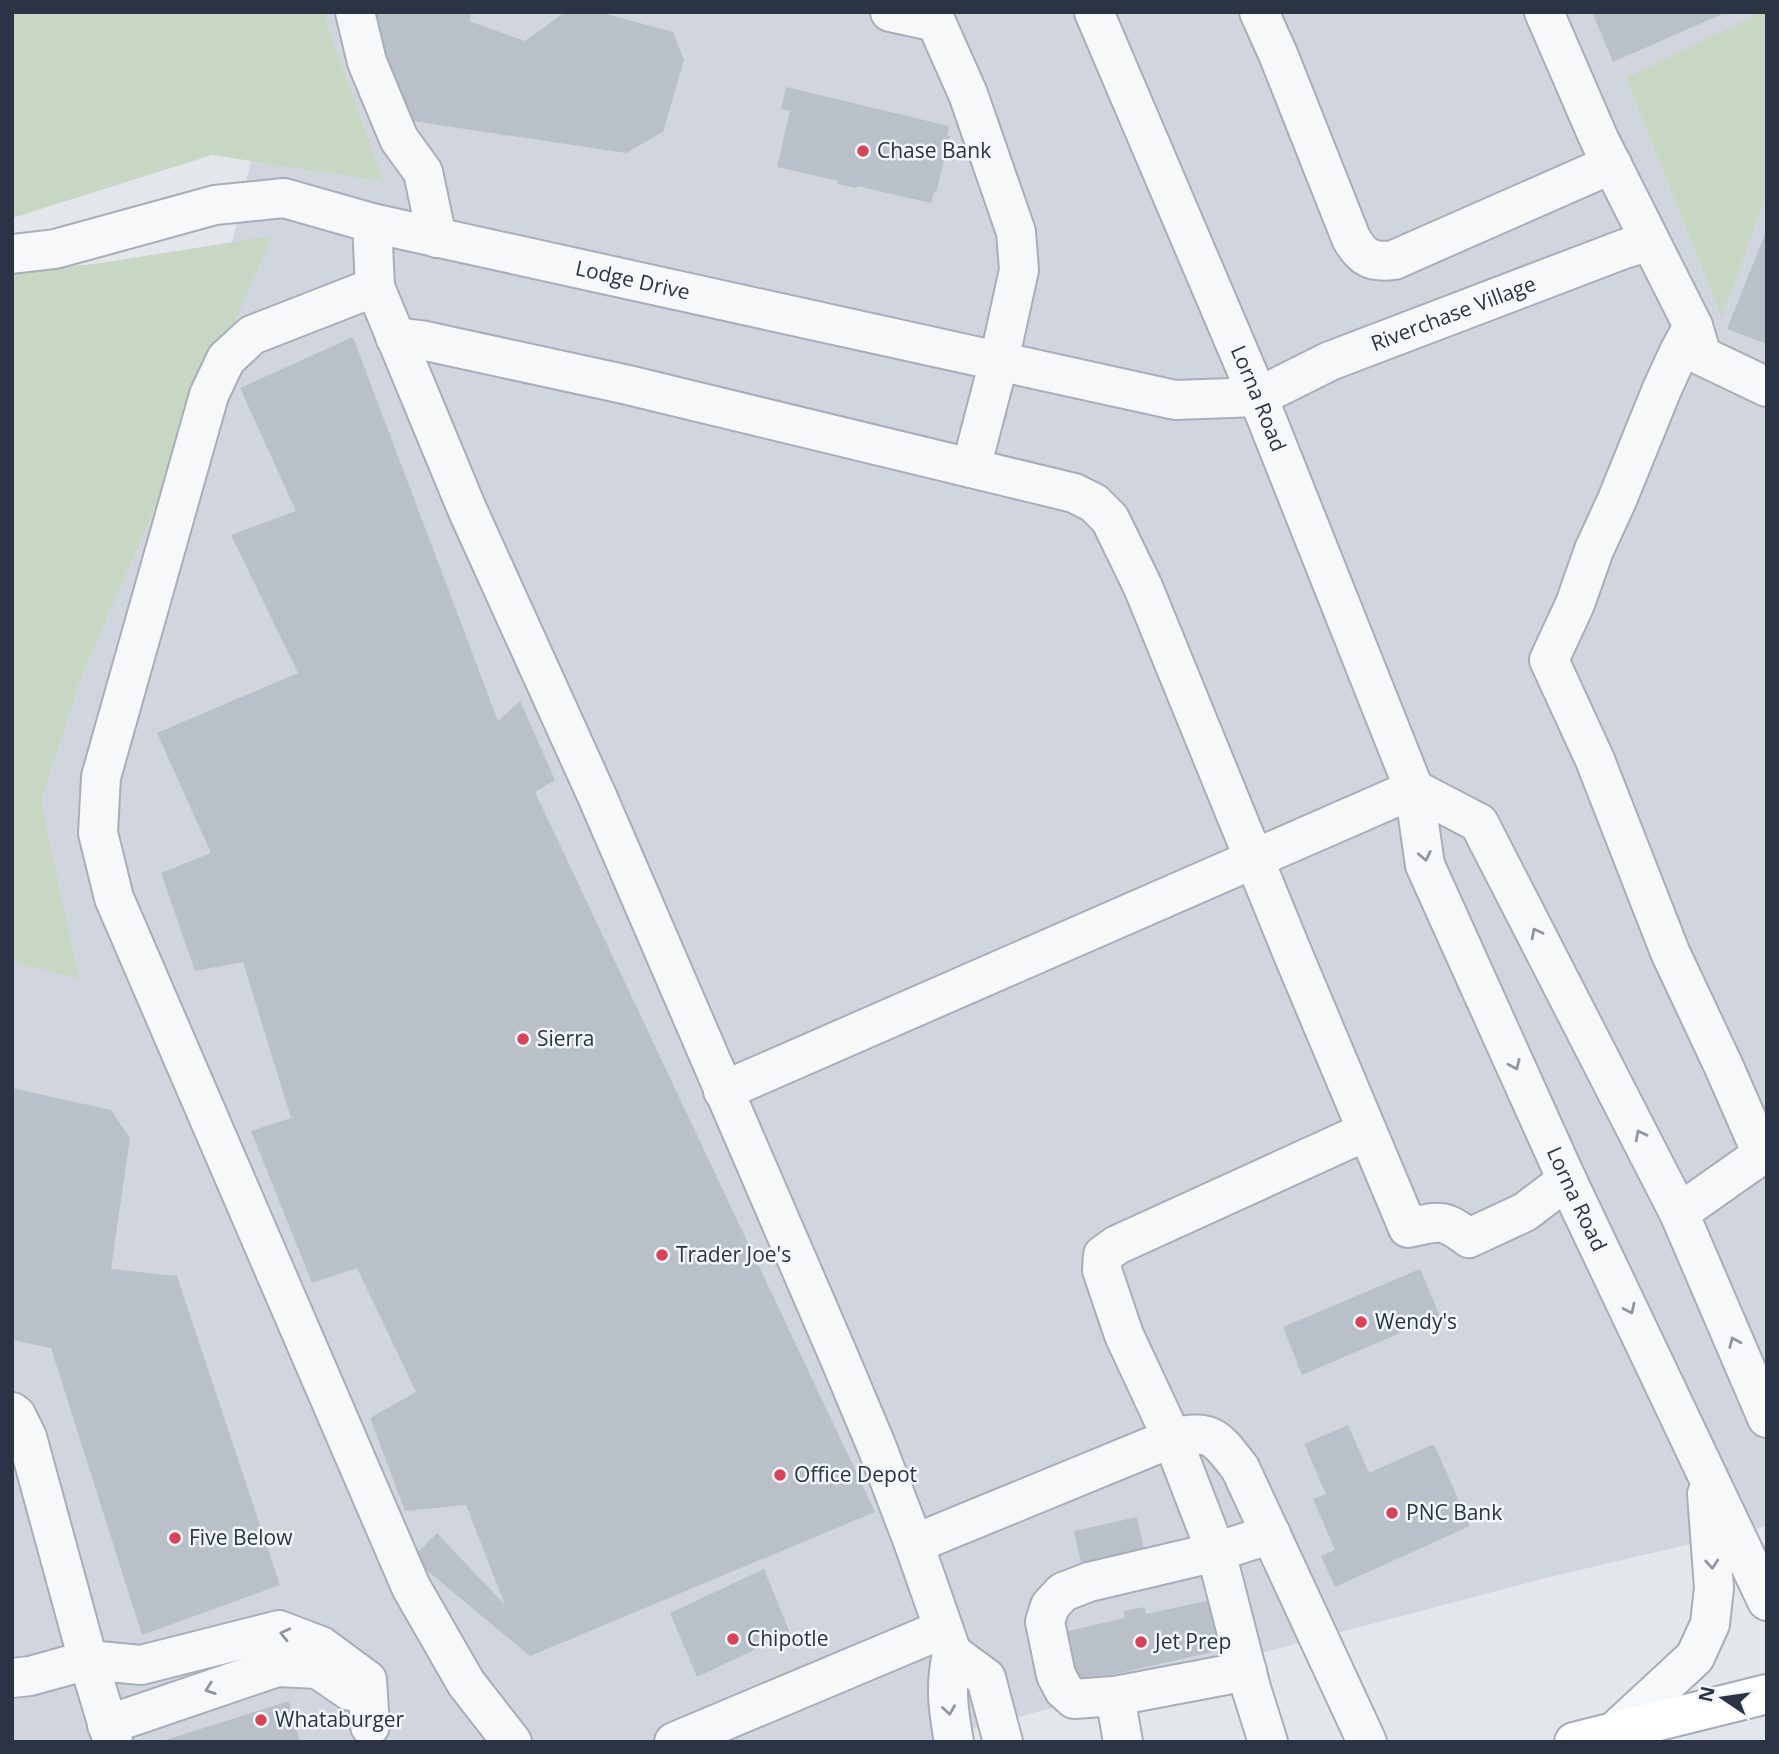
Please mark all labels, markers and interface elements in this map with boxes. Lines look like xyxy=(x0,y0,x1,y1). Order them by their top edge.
place label: Chase Bank xyxy=(877,136,991,164)
marker: Chase Bank xyxy=(855,143,871,159)
street label: Lodge Drive xyxy=(573,253,693,306)
street label: Riverchase Village xyxy=(1367,269,1540,357)
street label: Lorna Road xyxy=(1225,341,1293,455)
one-way arrow xyxy=(1416,850,1431,862)
one-way arrow xyxy=(1530,928,1544,940)
place label: Sierra xyxy=(537,1024,594,1052)
marker: Sierra xyxy=(515,1031,531,1047)
one-way arrow xyxy=(1507,1057,1521,1070)
one-way arrow xyxy=(1634,1130,1648,1142)
street label: Lorna Road xyxy=(1541,1142,1614,1256)
place label: Trader Joe's xyxy=(676,1240,791,1268)
marker: Trader Joe's xyxy=(654,1247,670,1263)
one-way arrow xyxy=(1621,1302,1635,1315)
place label: Wendy's xyxy=(1375,1307,1457,1335)
marker: Wendy's xyxy=(1353,1314,1369,1330)
one-way arrow xyxy=(1728,1337,1742,1349)
place label: Office Depot xyxy=(794,1460,917,1488)
marker: Office Depot xyxy=(772,1467,788,1483)
place label: PNC Bank xyxy=(1406,1498,1502,1526)
marker: PNC Bank xyxy=(1384,1505,1400,1521)
place label: Five Below xyxy=(189,1523,293,1551)
marker: Five Below xyxy=(167,1530,183,1546)
one-way arrow xyxy=(1704,1559,1719,1570)
place label: Chipotle xyxy=(747,1624,828,1652)
one-way arrow xyxy=(279,1627,291,1642)
place label: Jet Prep xyxy=(1153,1627,1231,1655)
marker: Chipotle xyxy=(725,1631,741,1647)
marker: Jet Prep xyxy=(1133,1634,1149,1650)
north arrow xyxy=(1688,1663,1758,1733)
one-way arrow xyxy=(205,1681,217,1696)
text: N xyxy=(1692,1684,1721,1705)
place label: Whataburger xyxy=(275,1705,405,1733)
one-way arrow xyxy=(941,1705,956,1716)
marker: Whataburger xyxy=(253,1712,269,1728)

